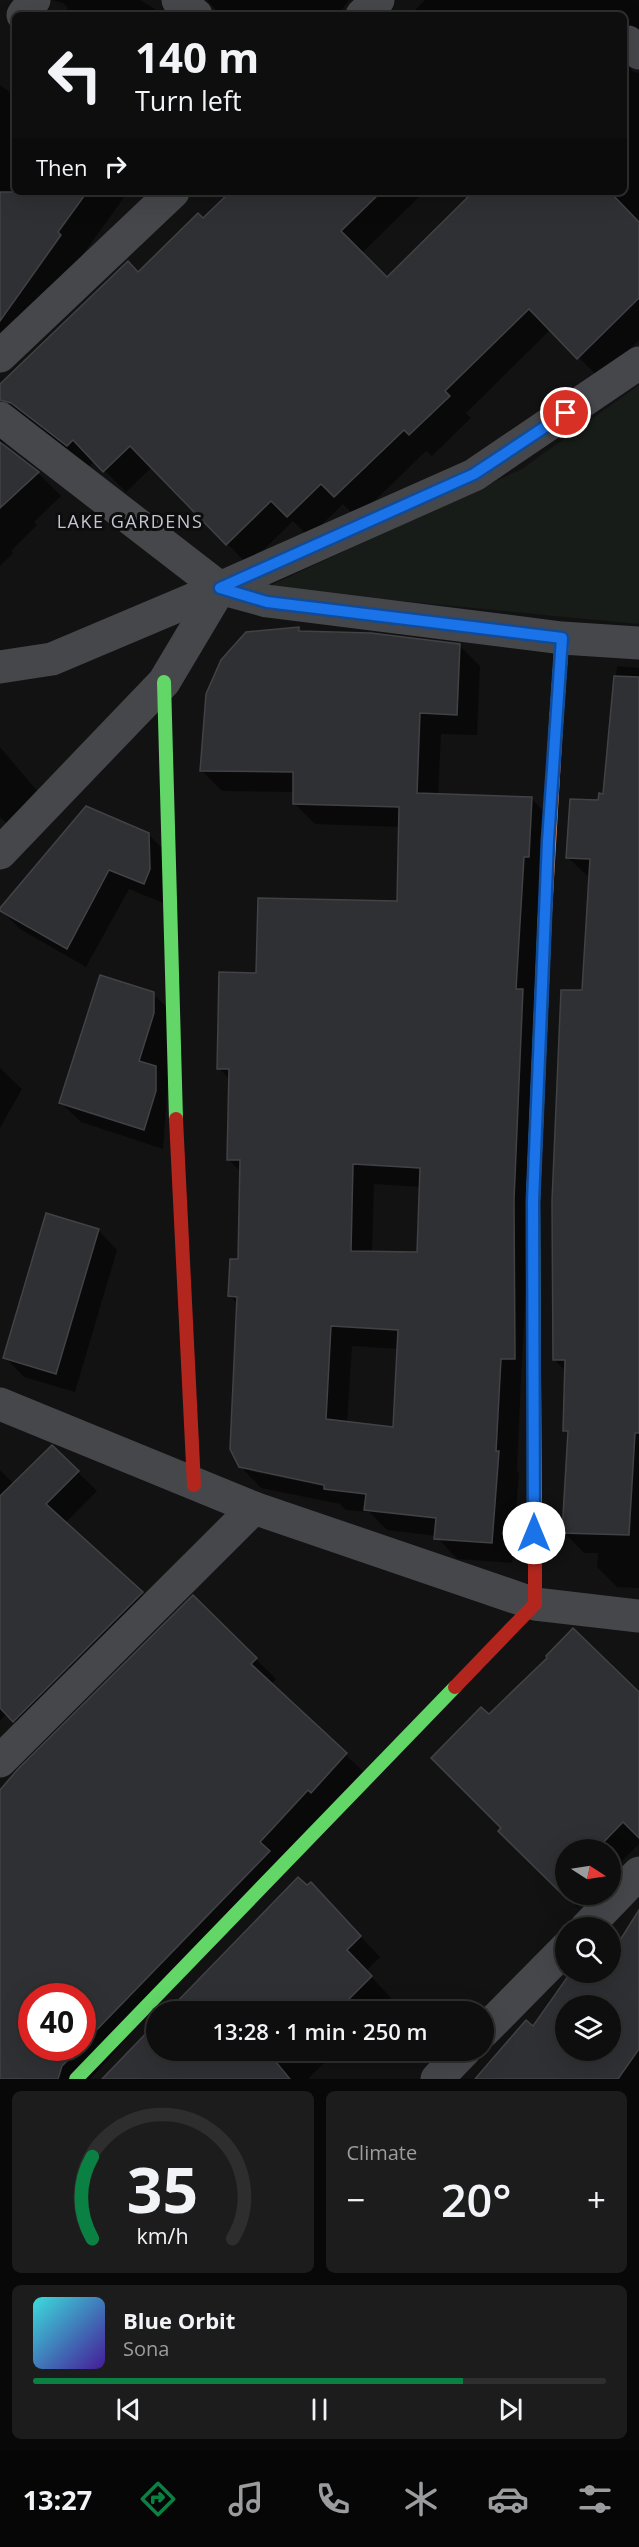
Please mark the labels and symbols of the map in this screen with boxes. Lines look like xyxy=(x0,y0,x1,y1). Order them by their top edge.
pin xyxy=(540,387,591,438)
district label: LAKE GARDENS xyxy=(57,509,203,533)
position arrow xyxy=(502,1501,566,1565)
north arrow xyxy=(555,1839,621,1905)
speed limit sign: 40 xyxy=(18,1983,96,2061)

